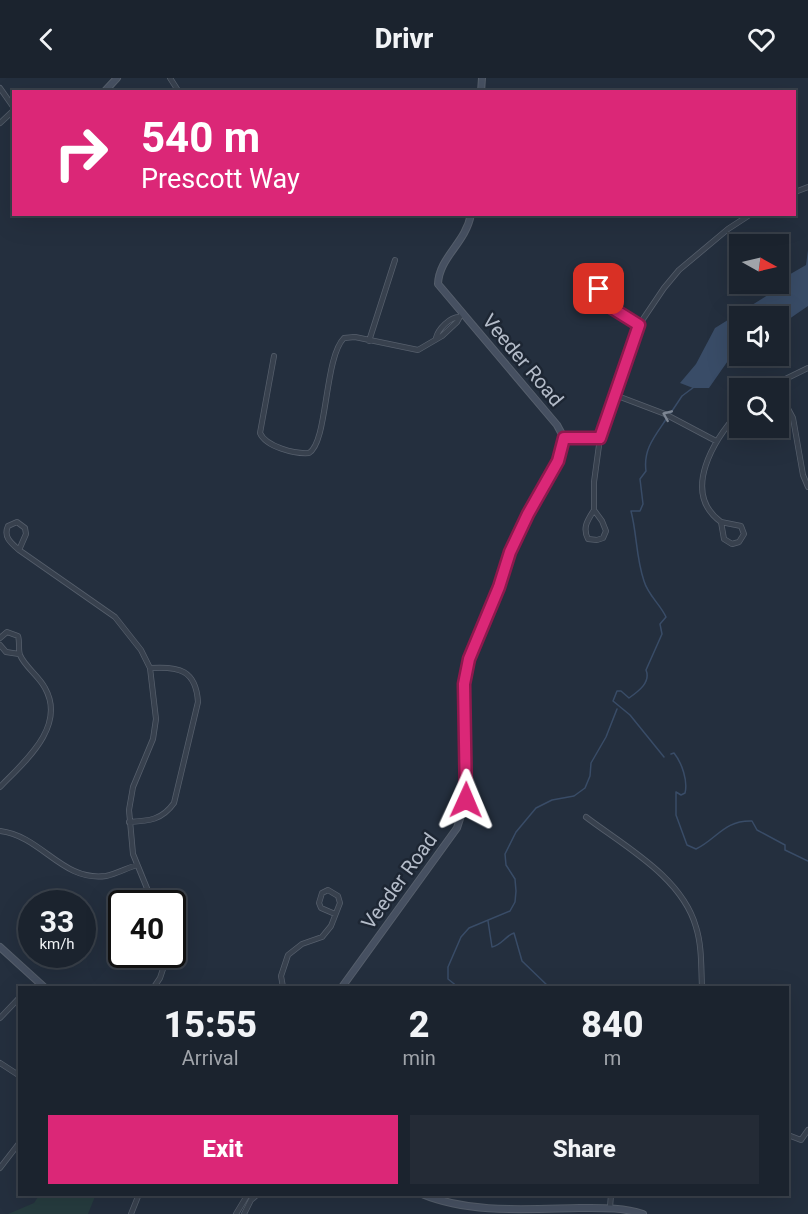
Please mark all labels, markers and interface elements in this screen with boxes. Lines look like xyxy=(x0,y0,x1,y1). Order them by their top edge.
icon: back xyxy=(30,23,63,56)
text: Drivr xyxy=(375,23,433,55)
icon: heart xyxy=(745,23,778,56)
text: 540 m xyxy=(141,113,260,162)
icon: right xyxy=(42,114,120,192)
text: Prescott Way xyxy=(141,163,300,195)
north arrow xyxy=(729,234,789,294)
map controls xyxy=(729,234,789,438)
pin xyxy=(573,263,624,314)
icon: arrive xyxy=(582,272,615,305)
button: sound xyxy=(729,306,789,366)
street label: Veeder Road xyxy=(477,309,569,411)
button: search xyxy=(729,378,789,438)
one-way arrow xyxy=(662,410,673,422)
position arrow xyxy=(434,768,498,832)
street label: Veeder Road xyxy=(356,828,442,934)
speed limit sign: 40 xyxy=(108,890,186,968)
text: 33 xyxy=(40,904,74,939)
text: km/h xyxy=(39,935,75,953)
text: 15:55 xyxy=(163,1004,257,1046)
text: 2 xyxy=(409,1004,430,1046)
text: 840 xyxy=(581,1004,644,1046)
text: Arrival xyxy=(182,1046,239,1070)
text: min xyxy=(402,1046,436,1070)
text: m xyxy=(604,1046,621,1070)
button: Exit xyxy=(48,1115,398,1184)
button: Share xyxy=(410,1115,759,1184)

